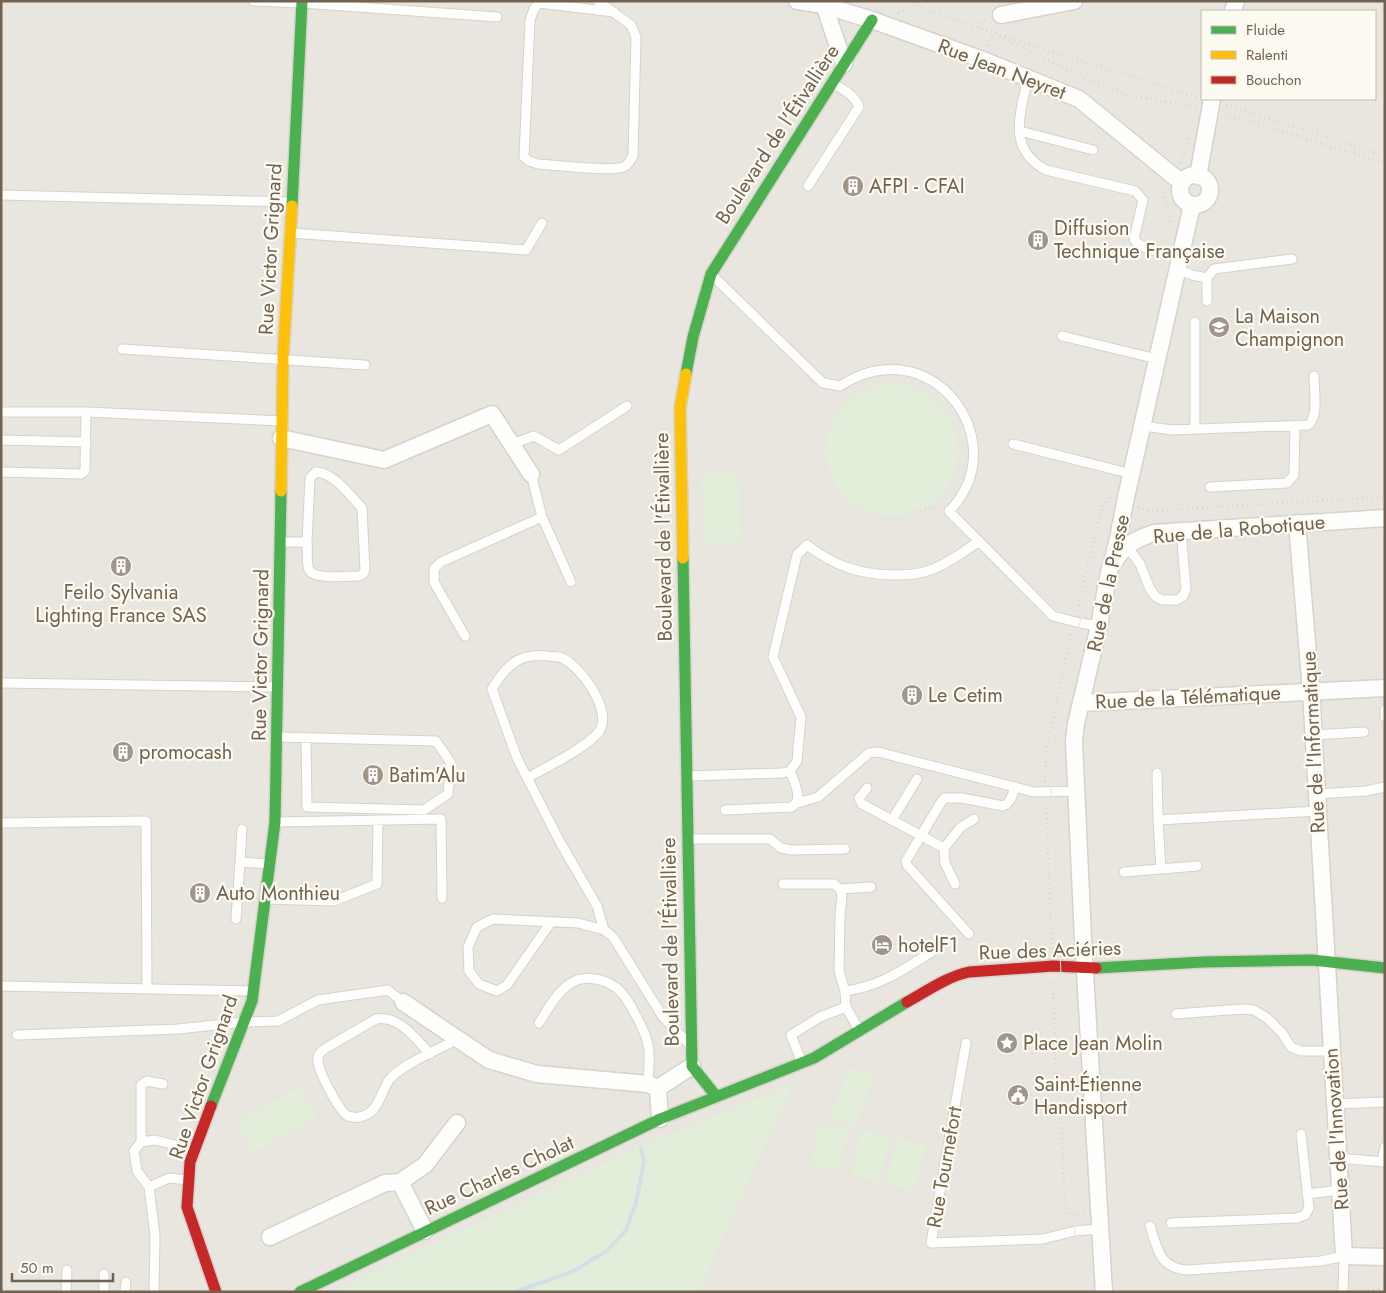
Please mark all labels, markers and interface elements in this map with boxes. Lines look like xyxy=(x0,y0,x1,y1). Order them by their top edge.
legend xyxy=(1201,10,1376,100)
text: Fluide xyxy=(1246,19,1285,41)
street label: Rue Jean Neyret xyxy=(934,32,1070,107)
street label: Boulevard de l'Étivallière xyxy=(708,39,846,230)
text: Ralenti xyxy=(1246,44,1288,66)
text: Bouchon xyxy=(1246,69,1302,91)
street label: Rue Victor Grignard xyxy=(252,162,289,336)
place label: AFPI - CFAI xyxy=(869,172,965,201)
building icon: AFPI - CFAI xyxy=(841,174,865,198)
place label: Diffusion Technique Française xyxy=(1054,214,1225,266)
building icon: Diffusion Technique Française xyxy=(1026,228,1050,252)
place label: La Maison Champignon xyxy=(1235,302,1344,354)
school or university icon: La Maison Champignon xyxy=(1207,315,1231,339)
street label: Boulevard de l'Étivallière xyxy=(647,432,680,642)
street label: Rue de la Robotique xyxy=(1152,508,1326,551)
street label: Rue de la Presse xyxy=(1080,512,1137,654)
building icon: Feilo Sylvania Lighting France SAS xyxy=(109,554,133,578)
street label: Rue Victor Grignard xyxy=(245,569,276,741)
place label: Feilo Sylvania Lighting France SAS xyxy=(35,578,207,630)
street label: Rue de l'Informatique xyxy=(1294,650,1333,834)
street label: Rue de la Télématique xyxy=(1094,678,1282,717)
place label: Le Cetim xyxy=(928,681,1003,710)
building icon: Le Cetim xyxy=(900,683,924,707)
place label: promocash xyxy=(139,738,232,767)
building icon: promocash xyxy=(111,740,135,764)
place label: Batim'Alu xyxy=(389,761,466,790)
building icon: Batim'Alu xyxy=(361,763,385,787)
street label: Boulevard de l'Étivallière xyxy=(654,837,687,1047)
place label: Auto Monthieu xyxy=(216,879,340,908)
building icon: Auto Monthieu xyxy=(188,881,212,905)
place label: hotelF1 xyxy=(898,931,958,960)
hotel icon: hotelF1 xyxy=(870,933,894,957)
street label: Rue des Aciéries xyxy=(978,934,1122,967)
street label: Rue Victor Grignard xyxy=(162,991,245,1163)
place label: Place Jean Molin xyxy=(1023,1029,1163,1058)
place icon: Place Jean Molin xyxy=(995,1031,1019,1055)
street label: Rue de l'Innovation xyxy=(1316,1047,1357,1211)
place label: Saint-Étienne Handisport xyxy=(1034,1070,1142,1122)
public building icon: Saint-Étienne Handisport xyxy=(1006,1083,1030,1107)
street label: Rue Tournefort xyxy=(920,1104,969,1230)
street label: Rue Charles Cholat xyxy=(420,1128,579,1223)
scale bar xyxy=(12,1250,114,1282)
text: 50 m xyxy=(20,1257,54,1279)

